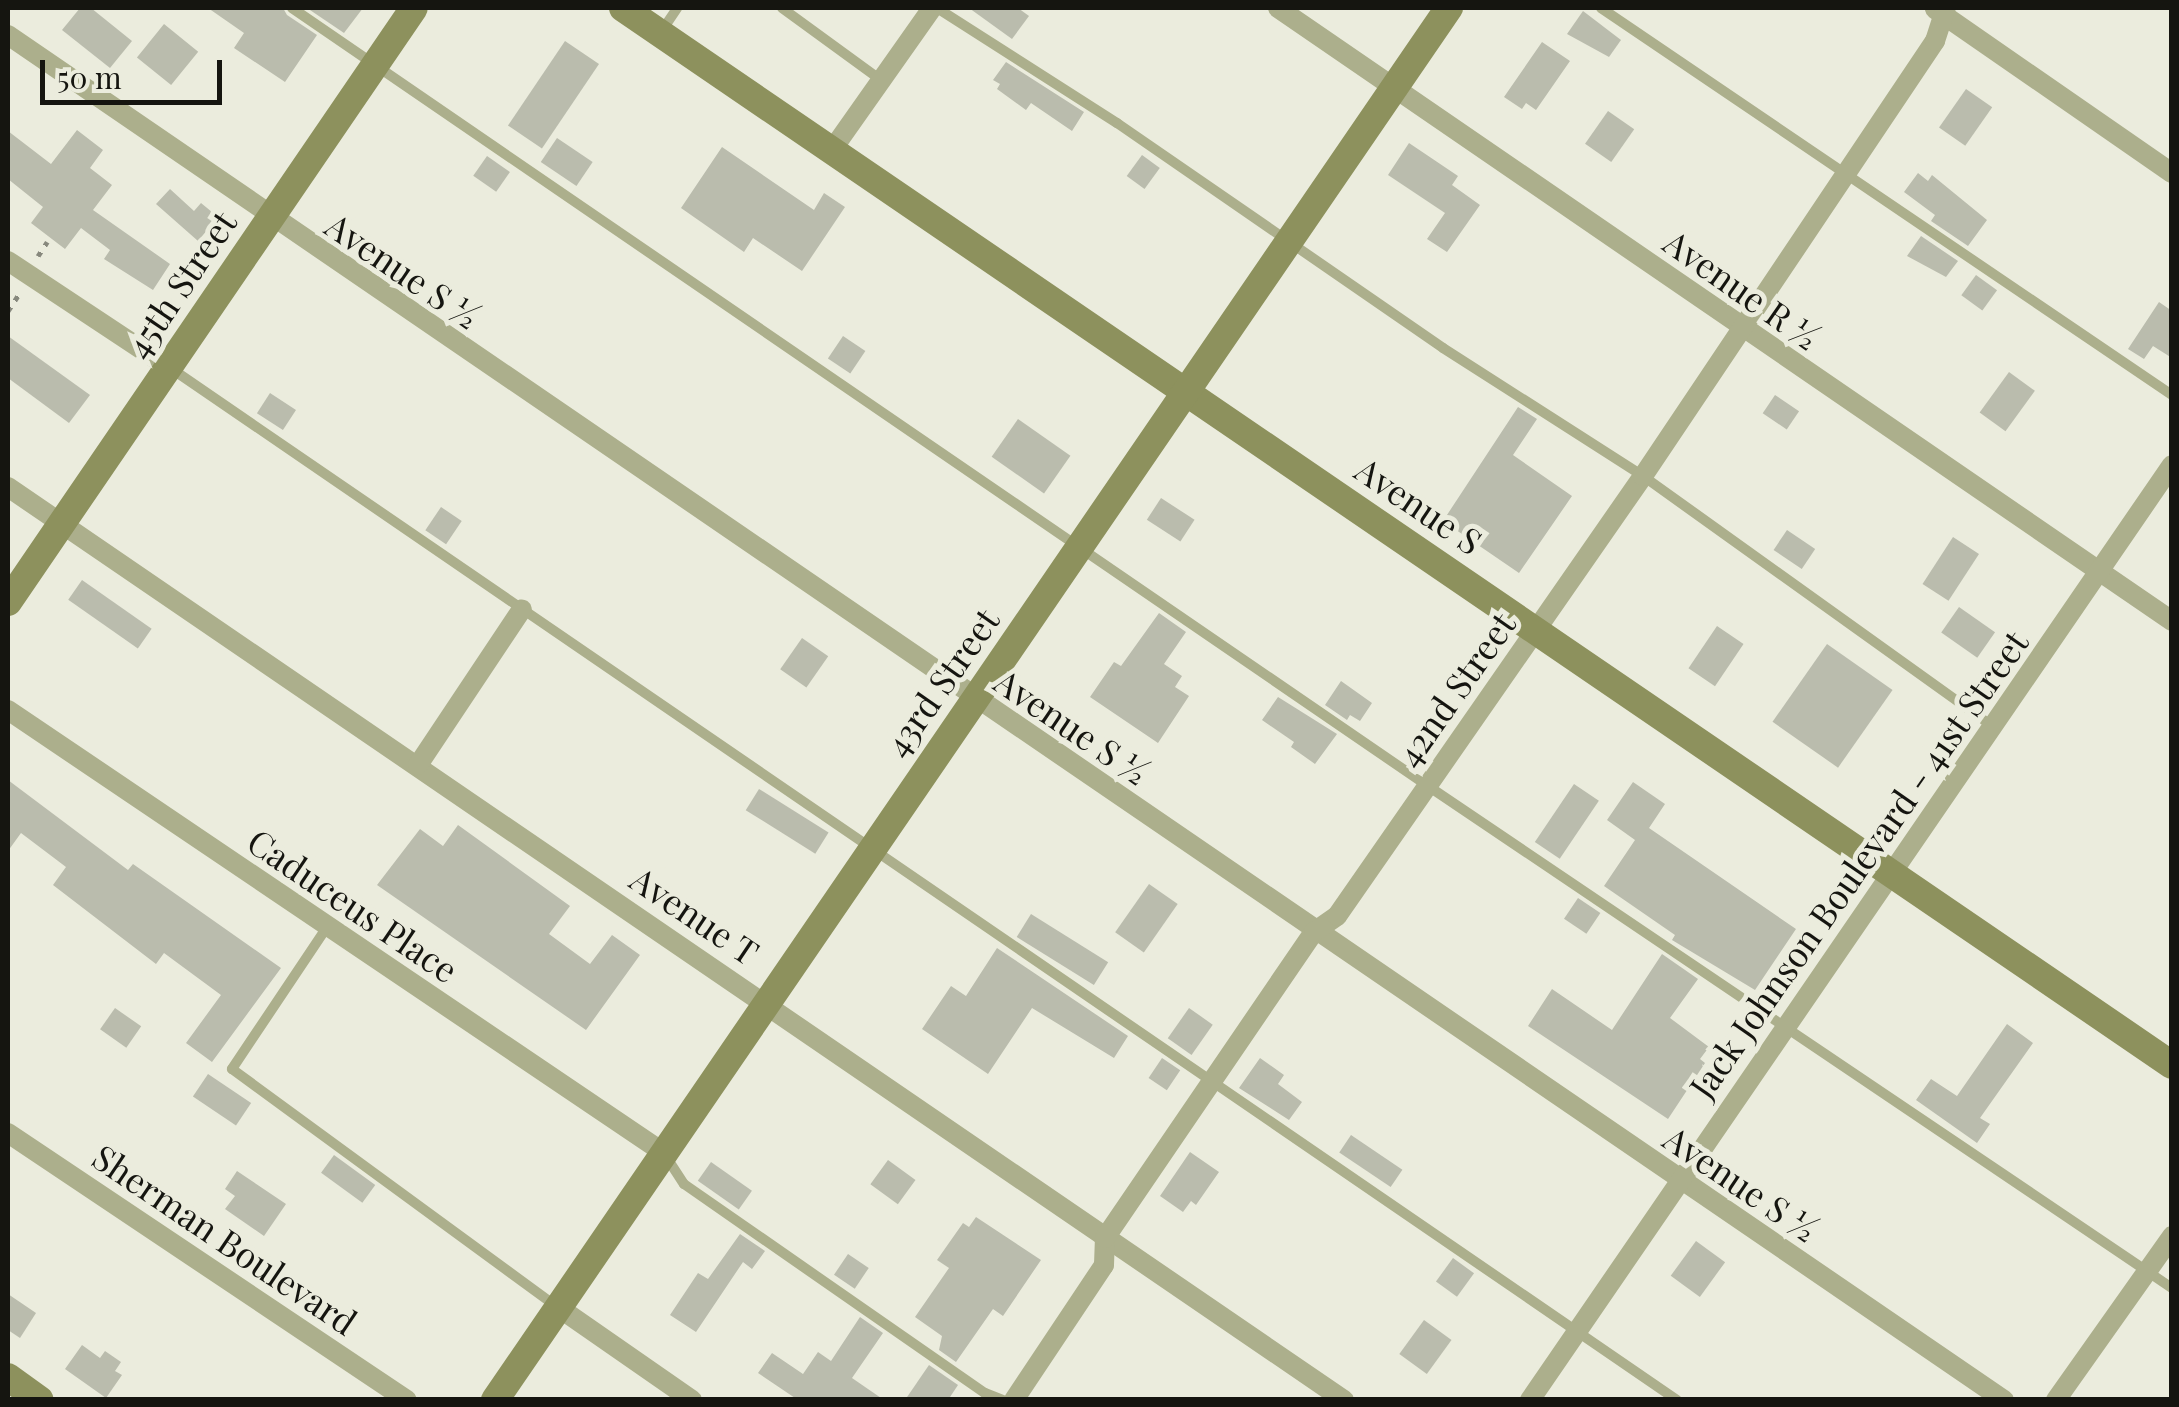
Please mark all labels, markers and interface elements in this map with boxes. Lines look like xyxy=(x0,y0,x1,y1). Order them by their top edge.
scale bar xyxy=(45,40,228,102)
text: 50 m xyxy=(57,57,122,97)
street label: 45th Street xyxy=(116,203,244,365)
street label: Avenue S ½ xyxy=(318,203,488,337)
street label: Avenue R ½ xyxy=(1656,220,1828,358)
street label: Avenue S xyxy=(1348,448,1490,562)
street label: 43rd Street xyxy=(875,600,1007,764)
street label: 42nd Street xyxy=(1387,604,1523,774)
street label: Jack Johnson Boulevard - 41st Street xyxy=(1679,622,2037,1106)
street label: Avenue S ½ xyxy=(987,659,1157,793)
street label: Caduceus Place xyxy=(240,819,466,991)
street label: Avenue T xyxy=(623,857,767,973)
street label: Avenue S ½ xyxy=(1656,1116,1826,1250)
street label: Sherman Boulevard xyxy=(85,1135,365,1343)

